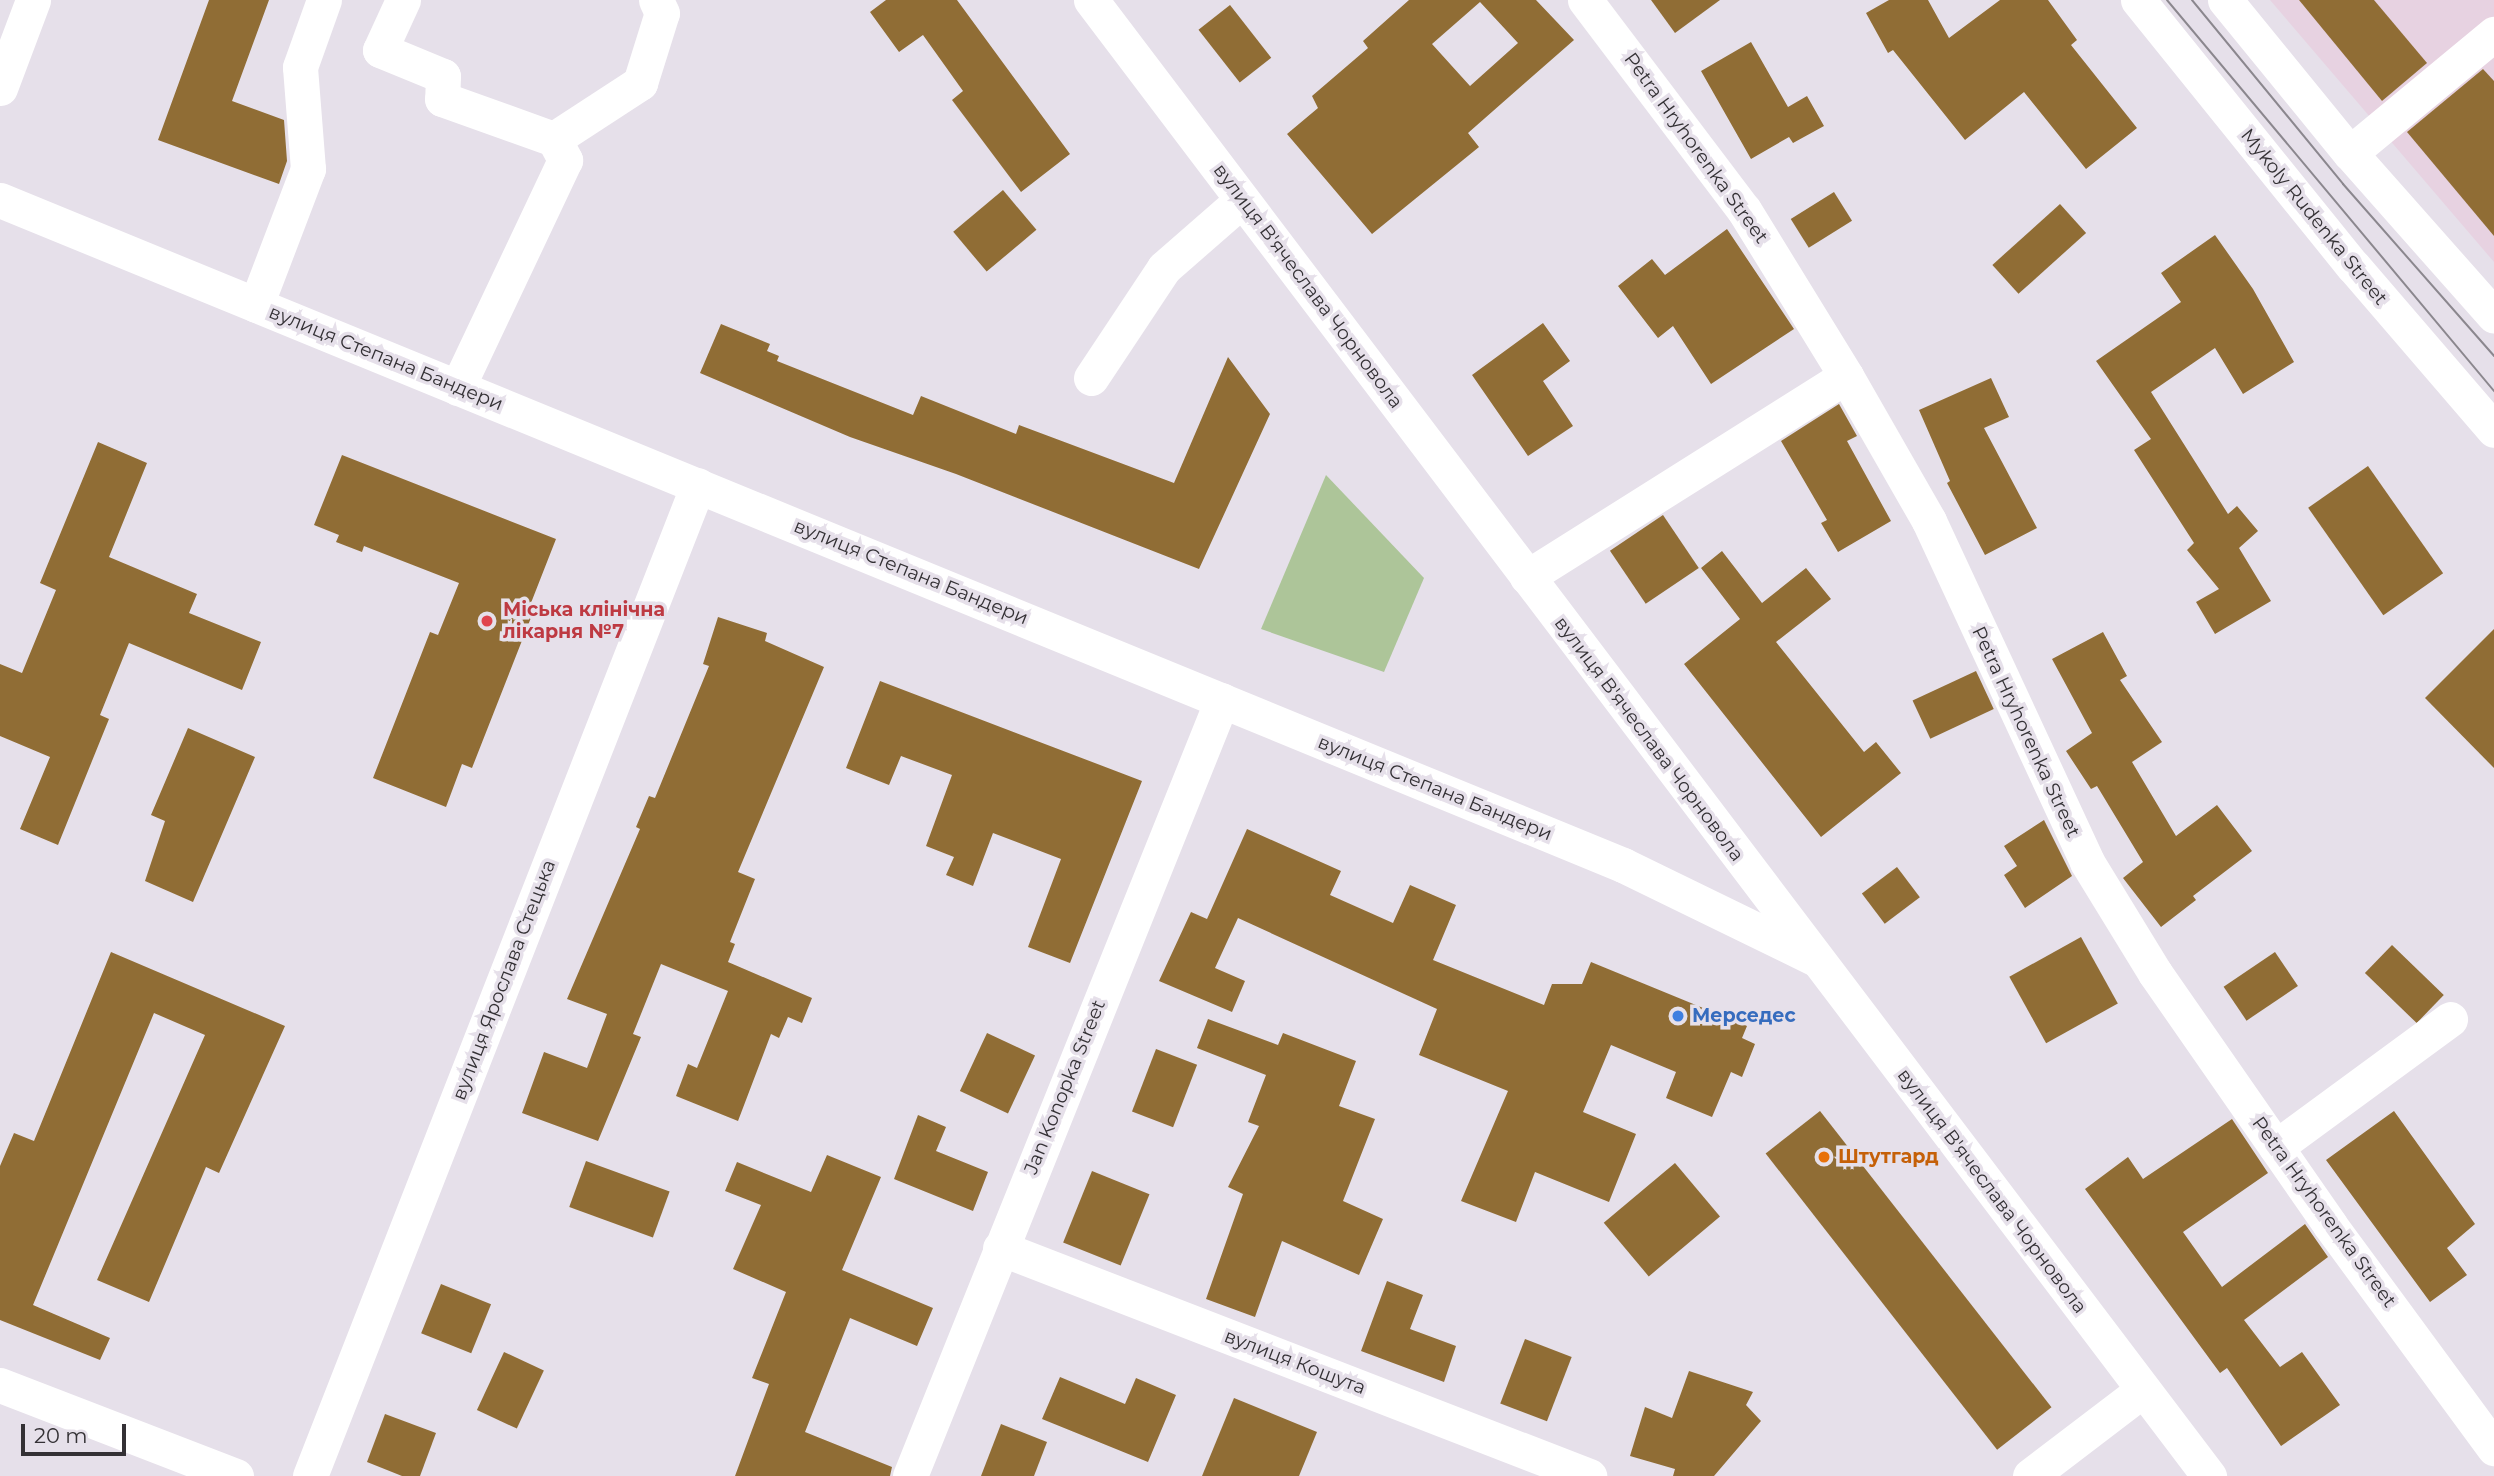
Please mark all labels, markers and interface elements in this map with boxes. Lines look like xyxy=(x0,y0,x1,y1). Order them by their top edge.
street label: Petra Hryhorenka Street xyxy=(1619,48,1773,248)
street label: Mykoly Rudenka Street xyxy=(2236,124,2392,310)
street label: вулиця В'ячеслава Чорновола xyxy=(1209,159,1407,413)
street label: вулиця Степана Бандери xyxy=(266,301,506,415)
street label: вулиця Степана Бандери xyxy=(791,515,1031,629)
place label: Міська клінічна лікарня №7 xyxy=(503,599,665,643)
marker: Міська клінічна лікарня №7 xyxy=(477,611,497,631)
street label: вулиця В'ячеслава Чорновола xyxy=(1550,612,1748,866)
street label: Petra Hryhorenka Street xyxy=(1967,623,2085,841)
street label: вулиця Степана Бандери xyxy=(1315,731,1555,845)
street label: вулиця Ярослава Стецька xyxy=(448,857,560,1103)
street label: Jan Konopka Street xyxy=(1020,997,1110,1177)
place label: Мерседес xyxy=(1692,1005,1796,1027)
marker: Мерседес xyxy=(1670,1008,1686,1024)
street label: вулиця В'ячеслава Чорновола xyxy=(1893,1064,2091,1318)
street label: Petra Hryhorenka Street xyxy=(2247,1112,2401,1312)
place label: Штутгард xyxy=(1838,1146,1939,1168)
marker: Штутгард xyxy=(1816,1149,1832,1165)
street label: вулиця Кошута xyxy=(1221,1325,1369,1399)
scale bar xyxy=(24,1410,130,1454)
text: 20 m xyxy=(34,1423,88,1448)

